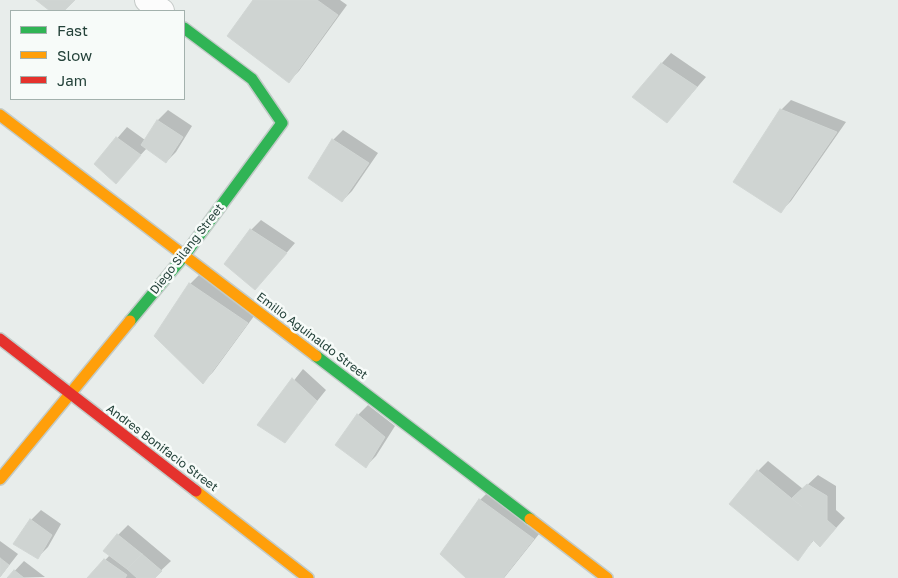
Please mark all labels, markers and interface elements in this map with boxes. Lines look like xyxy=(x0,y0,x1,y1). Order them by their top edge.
legend xyxy=(10,10,185,100)
text: Fast xyxy=(57,21,88,39)
text: Slow xyxy=(57,46,92,64)
text: Jam xyxy=(57,71,87,89)
street label: Diego Silang Street xyxy=(147,201,227,297)
street label: Emilio Aguinaldo Street xyxy=(254,290,370,382)
street label: Andres Bonifacio Street xyxy=(103,401,221,495)

